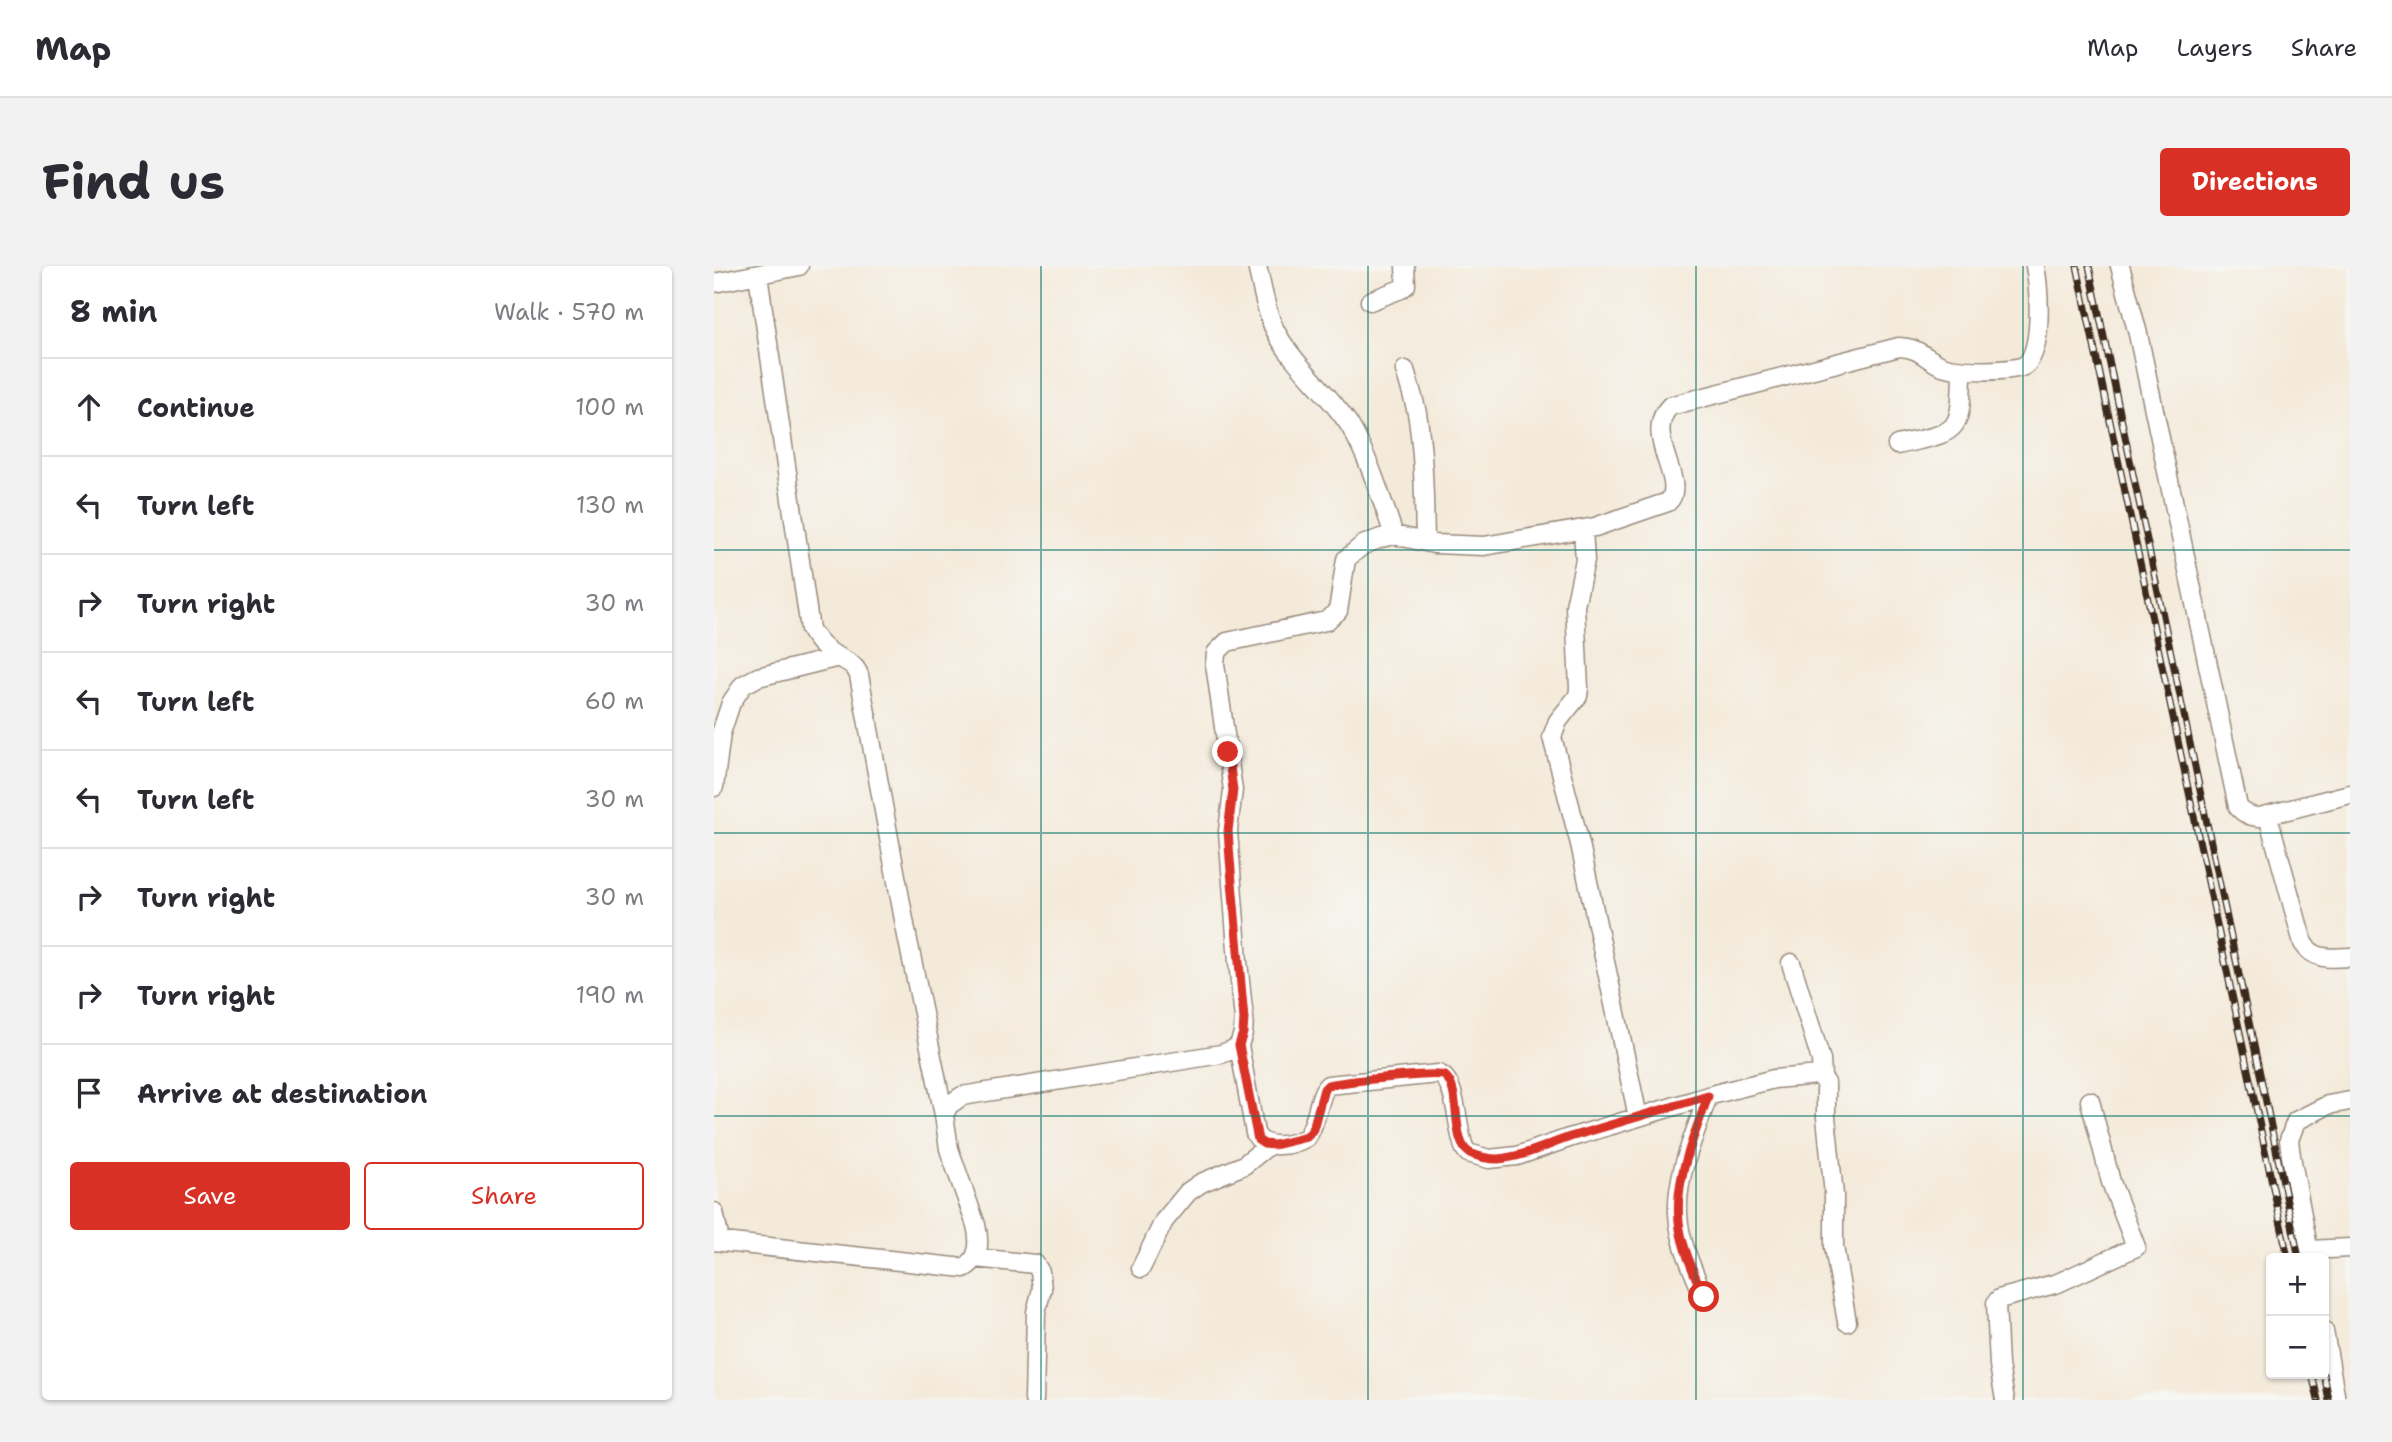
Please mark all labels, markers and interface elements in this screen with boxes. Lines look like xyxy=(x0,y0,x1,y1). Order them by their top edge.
text: Map xyxy=(35,26,111,71)
text: Map xyxy=(2087,32,2138,64)
text: Layers xyxy=(2176,32,2253,64)
text: Share xyxy=(2291,32,2357,64)
button: Directions xyxy=(2160,148,2350,216)
text: Find us xyxy=(42,149,225,215)
text: 8 min xyxy=(70,291,157,332)
text: Walk · 570 m xyxy=(494,297,644,327)
icon: ahead xyxy=(70,388,108,426)
text: Continue xyxy=(137,390,255,425)
text: 100 m xyxy=(575,392,644,422)
icon: left xyxy=(70,486,108,524)
text: Turn left xyxy=(137,488,254,523)
text: 130 m xyxy=(576,490,644,520)
icon: right xyxy=(70,584,108,622)
text: Turn right xyxy=(137,586,275,621)
text: 30 m xyxy=(585,588,644,618)
icon: left xyxy=(70,682,108,720)
text: Turn left xyxy=(137,684,254,719)
text: 60 m xyxy=(585,686,644,716)
route end xyxy=(1212,736,1243,767)
icon: left xyxy=(70,780,108,818)
text: Turn left xyxy=(137,782,254,817)
text: 30 m xyxy=(585,784,644,814)
icon: right xyxy=(70,878,108,916)
text: Turn right xyxy=(137,880,275,915)
text: 30 m xyxy=(585,882,644,912)
icon: right xyxy=(70,976,108,1014)
text: Turn right xyxy=(137,978,275,1013)
text: 190 m xyxy=(576,980,644,1010)
icon: arrive xyxy=(70,1074,108,1112)
text: Arrive at destination xyxy=(137,1076,427,1111)
button: Save xyxy=(70,1162,350,1230)
button: Share xyxy=(364,1162,644,1230)
map controls xyxy=(2266,1253,2329,1379)
button: + xyxy=(2266,1253,2329,1316)
route start xyxy=(1688,1281,1719,1312)
button: − xyxy=(2266,1316,2329,1379)

